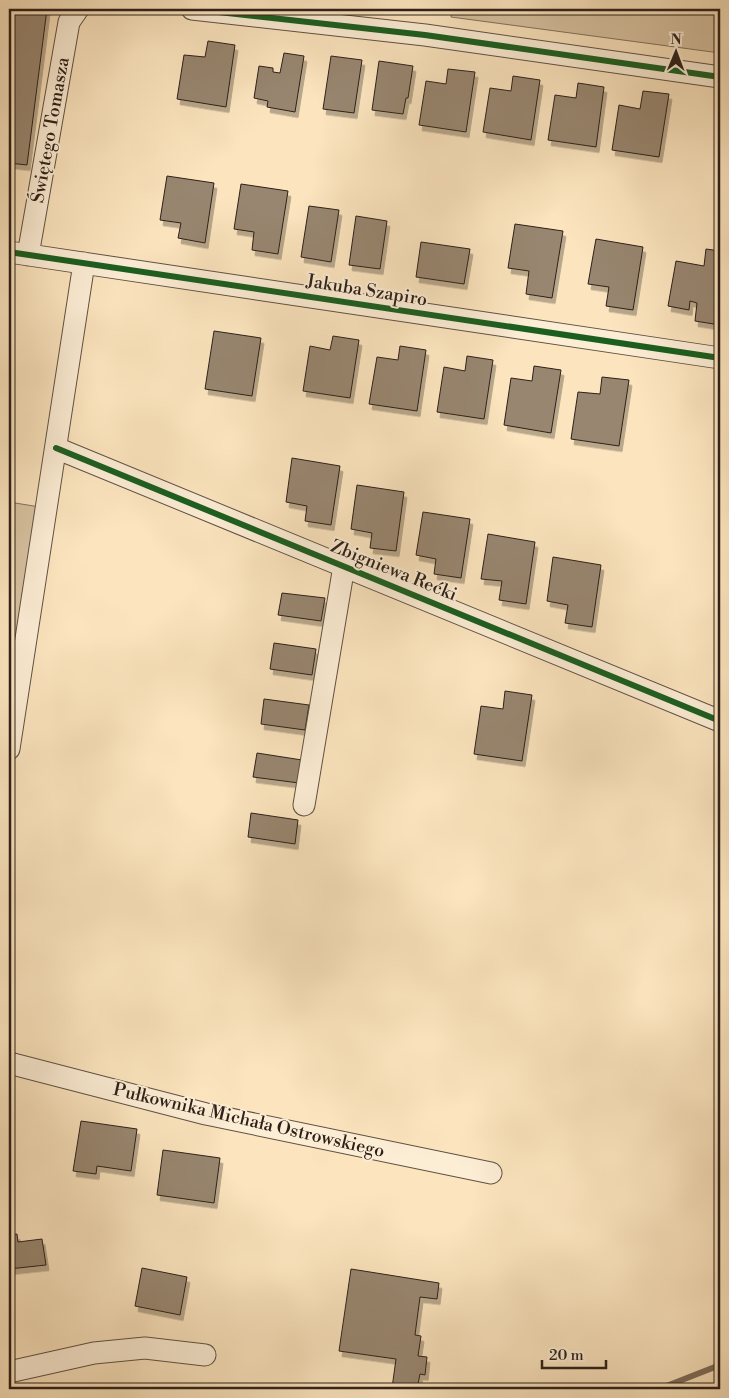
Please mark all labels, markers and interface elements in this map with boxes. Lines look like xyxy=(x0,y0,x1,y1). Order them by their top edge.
north arrow xyxy=(652,28,702,78)
text: N xyxy=(671,31,682,49)
street label: Świętego Tomasza xyxy=(26,55,75,205)
street label: Jakuba Szapiro xyxy=(304,269,429,311)
street label: Zbigniewa Rećki xyxy=(327,535,460,606)
street label: Pułkownika Michała Ostrowskiego xyxy=(111,1078,387,1163)
scale bar xyxy=(542,1338,605,1370)
text: 20 m xyxy=(549,1346,584,1365)

